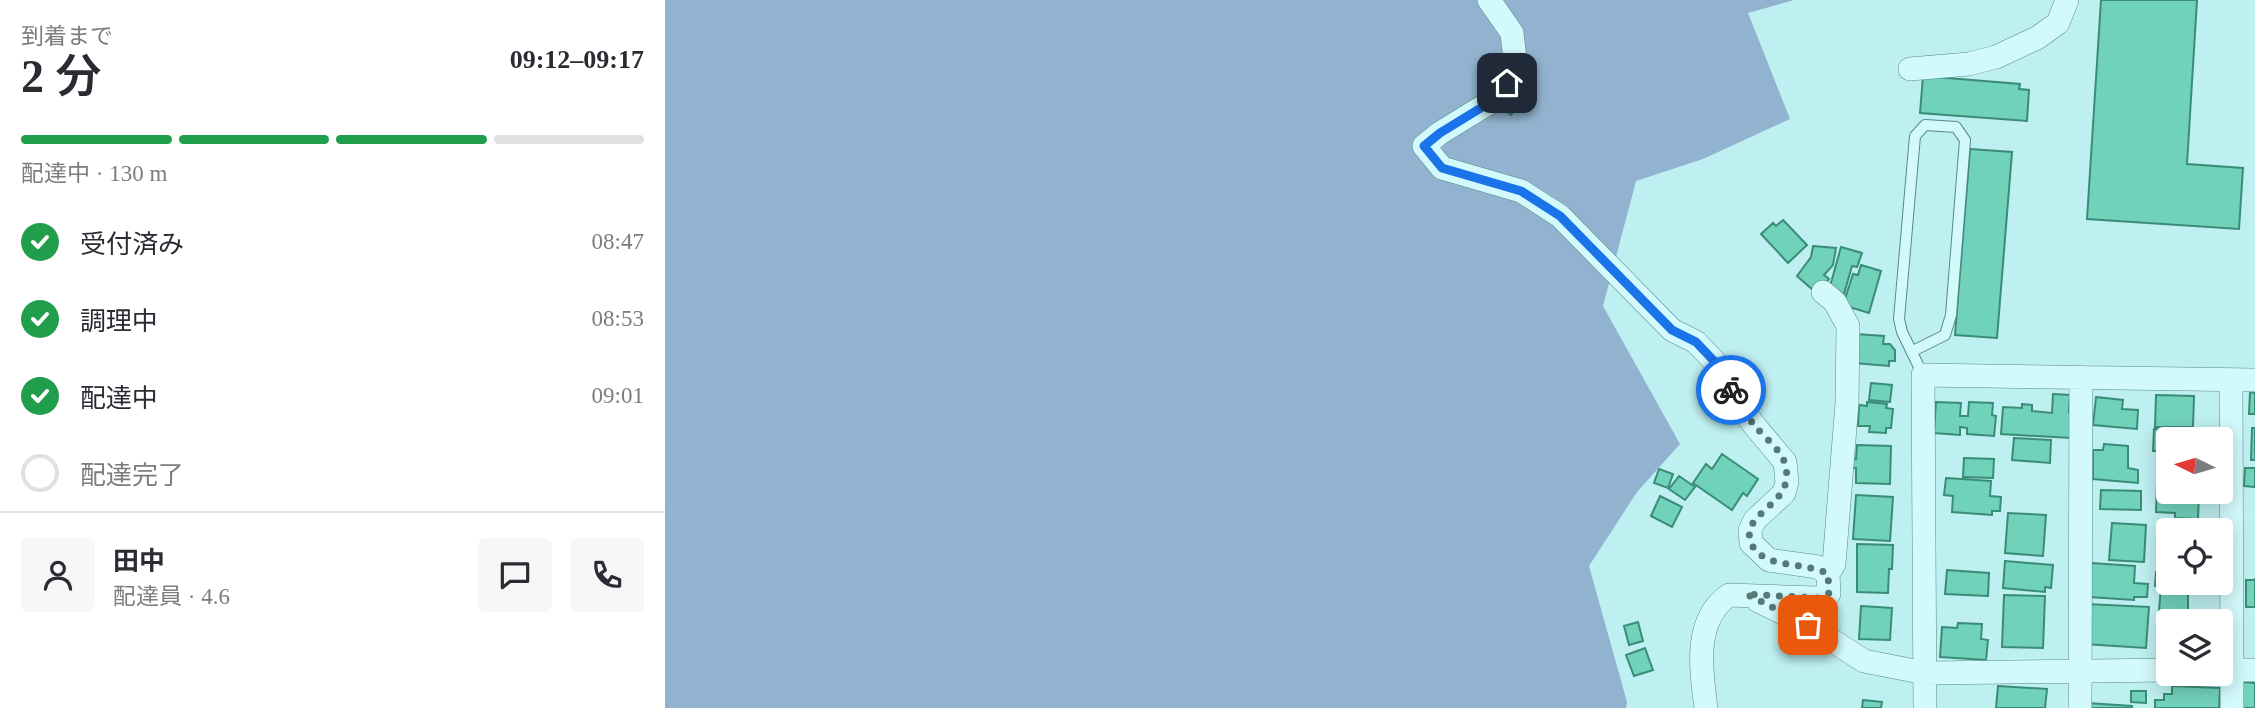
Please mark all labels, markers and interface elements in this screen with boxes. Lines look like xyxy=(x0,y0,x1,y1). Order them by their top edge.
text: 到着まで xyxy=(21,24,113,49)
text: 09:12–09:17 xyxy=(510,45,644,74)
text: 2 分 xyxy=(21,51,102,102)
pin xyxy=(1477,53,1537,113)
icon: home xyxy=(1488,64,1526,102)
text: 配達中 · 130 m xyxy=(21,161,167,186)
icon: check xyxy=(21,223,59,261)
text: 08:47 xyxy=(592,229,644,254)
text: 受付済み xyxy=(80,230,184,259)
icon: check xyxy=(21,300,59,338)
text: 08:53 xyxy=(592,306,644,331)
text: 調理中 xyxy=(80,307,158,336)
courier xyxy=(1696,355,1766,425)
icon: bike xyxy=(1712,371,1750,409)
icon: check xyxy=(21,377,59,415)
text: 09:01 xyxy=(592,383,644,408)
text: 配達中 xyxy=(80,384,158,413)
north arrow xyxy=(2156,427,2233,504)
map controls xyxy=(2156,427,2233,686)
text: 配達完了 xyxy=(80,461,184,490)
button: locate xyxy=(2156,518,2233,595)
button: person xyxy=(21,538,95,612)
button: chat xyxy=(478,538,552,612)
button: phone xyxy=(570,538,644,612)
text: 田中 xyxy=(113,547,165,576)
text: 配達員 · 4.6 xyxy=(113,584,230,609)
pin xyxy=(1778,595,1838,655)
icon: bag xyxy=(1789,606,1827,644)
button: layers xyxy=(2156,609,2233,686)

